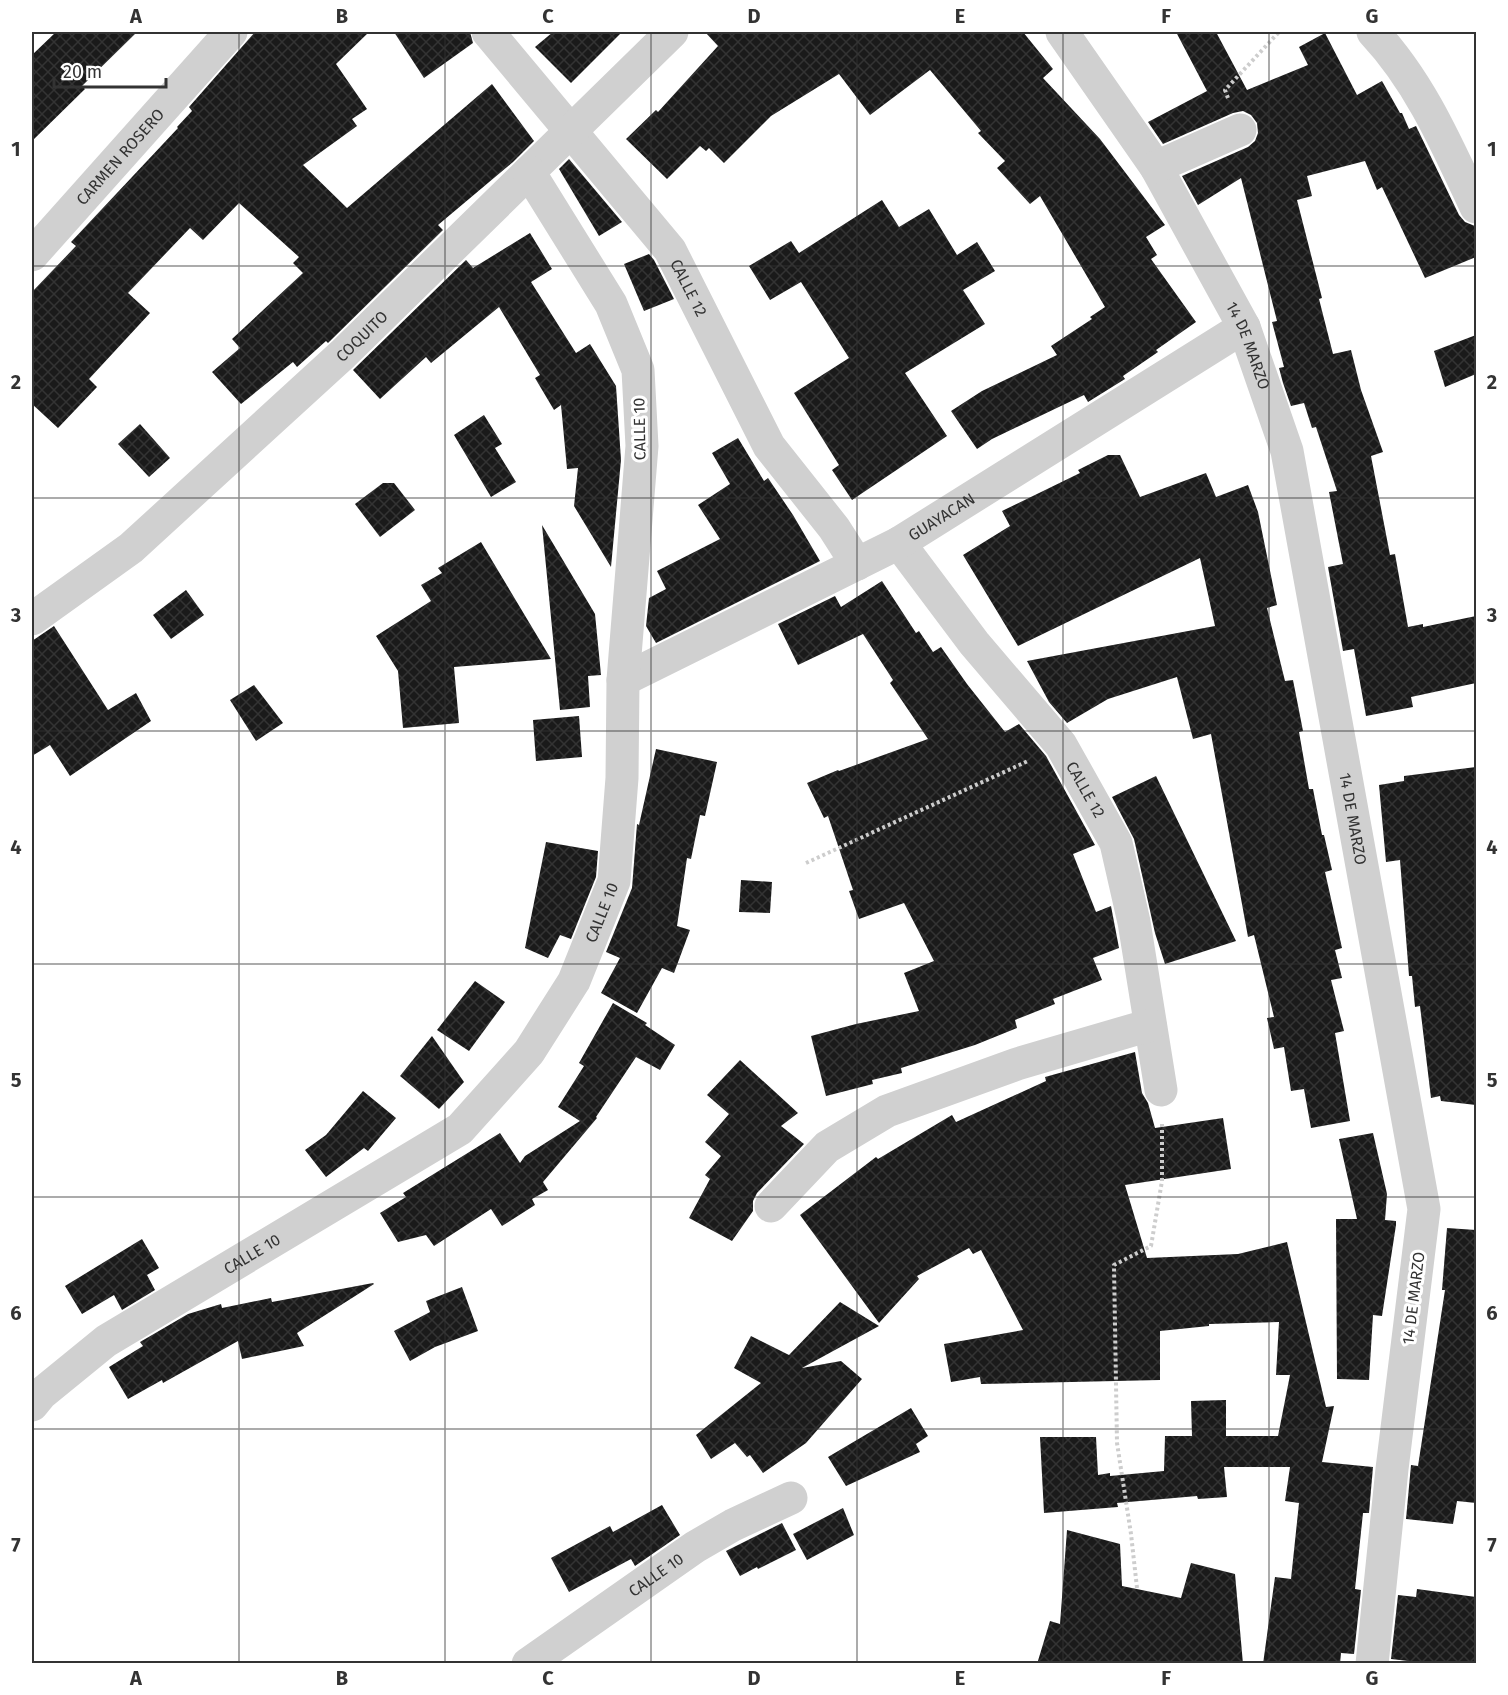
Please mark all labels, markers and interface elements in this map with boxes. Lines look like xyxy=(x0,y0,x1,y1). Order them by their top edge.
text: A xyxy=(129,4,143,28)
text: B xyxy=(336,4,348,28)
text: C xyxy=(542,4,554,28)
text: D xyxy=(747,4,761,28)
text: E xyxy=(955,4,965,28)
text: F xyxy=(1161,4,1171,28)
text: G xyxy=(1366,4,1378,28)
scale bar xyxy=(54,51,166,89)
text: 20 m xyxy=(63,61,102,83)
street label: CARMEN ROSERO xyxy=(72,105,168,209)
text: 1 xyxy=(11,137,21,161)
text: 1 xyxy=(1487,137,1497,161)
street label: CALLE 12 xyxy=(666,256,711,320)
street label: 14 DE MARZO xyxy=(1222,298,1274,392)
street label: COQUITO xyxy=(332,307,392,366)
text: 2 xyxy=(11,370,21,394)
text: 2 xyxy=(1487,370,1497,394)
street label: CALLE 10 xyxy=(629,397,650,461)
street label: GUAYACAN xyxy=(905,489,978,545)
text: 3 xyxy=(10,603,21,627)
text: 3 xyxy=(1486,603,1497,627)
street label: CALLE 12 xyxy=(1062,758,1109,821)
street label: 14 DE MARZO xyxy=(1335,771,1371,866)
text: 4 xyxy=(10,835,22,859)
text: 4 xyxy=(1486,835,1498,859)
street label: CALLE 10 xyxy=(581,880,622,945)
text: 5 xyxy=(11,1068,22,1092)
text: 5 xyxy=(1487,1068,1498,1092)
street label: CALLE 10 xyxy=(220,1230,284,1278)
street label: 14 DE MARZO xyxy=(1398,1251,1429,1345)
text: 6 xyxy=(10,1301,22,1325)
text: 6 xyxy=(1486,1301,1498,1325)
text: 7 xyxy=(11,1533,21,1557)
text: 7 xyxy=(1487,1533,1497,1557)
street label: CALLE 10 xyxy=(625,1549,687,1601)
text: A xyxy=(129,1666,143,1690)
text: B xyxy=(336,1666,348,1690)
text: C xyxy=(542,1666,554,1690)
text: D xyxy=(747,1666,761,1690)
text: E xyxy=(955,1666,965,1690)
text: F xyxy=(1161,1666,1171,1690)
text: G xyxy=(1366,1666,1378,1690)

